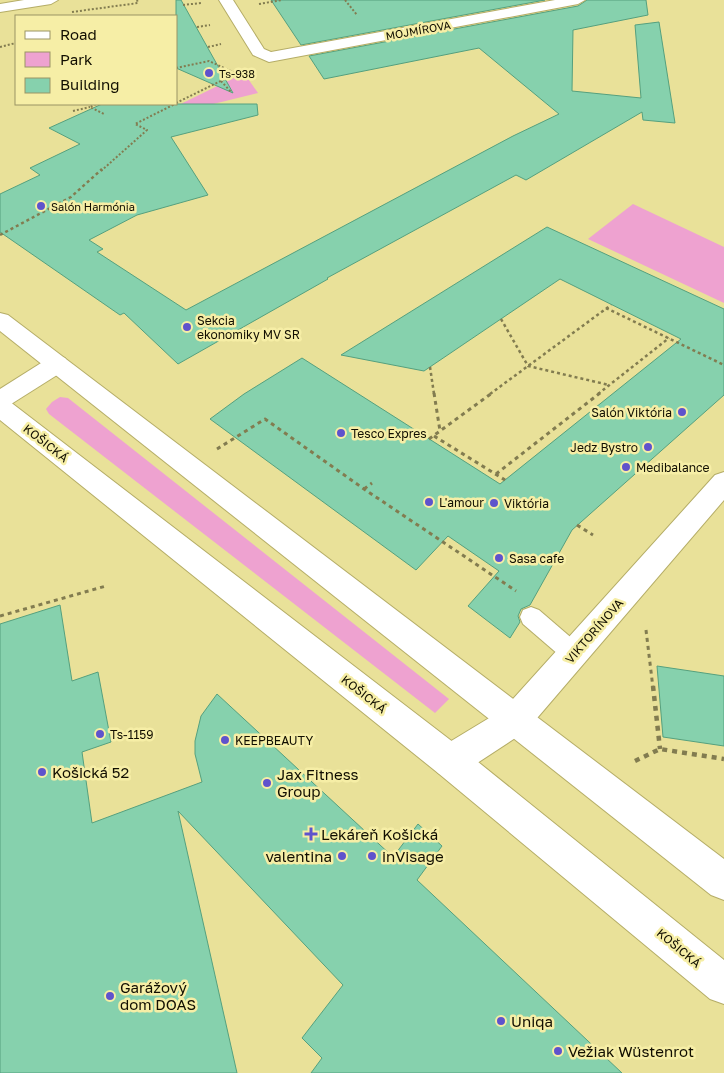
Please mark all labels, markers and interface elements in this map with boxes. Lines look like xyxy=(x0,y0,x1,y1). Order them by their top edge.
legend xyxy=(15,15,178,105)
street label: MOJMÍROVA xyxy=(384,18,452,42)
text: Road xyxy=(60,25,97,43)
text: Park xyxy=(60,50,93,68)
marker: Ts-938 xyxy=(203,67,215,79)
place label: Ts-938 xyxy=(219,67,255,80)
text: Building xyxy=(60,75,120,93)
marker: Salón Harmónia xyxy=(35,200,47,212)
place label: Salón Harmónia xyxy=(51,200,135,213)
place label: Sekcia ekonomiky MV SR xyxy=(197,313,300,342)
marker: Sekcia ekonomiky MV SR xyxy=(181,321,193,333)
place label: Salón Viktória xyxy=(591,405,672,420)
marker: Salón Viktória xyxy=(676,406,688,418)
street label: KOŠICKÁ xyxy=(20,421,72,465)
place label: Tesco Expres xyxy=(351,426,427,441)
marker: Tesco Expres xyxy=(335,427,347,439)
place label: Jedz Bystro xyxy=(570,440,638,455)
marker: Jedz Bystro xyxy=(642,441,654,453)
place label: Medibalance xyxy=(636,460,710,475)
marker: Medibalance xyxy=(620,461,632,473)
place label: L'amour xyxy=(439,495,484,510)
marker: L'amour xyxy=(423,496,435,508)
place label: Viktória xyxy=(504,496,549,511)
marker: Viktória xyxy=(488,497,500,509)
place label: Sasa cafe xyxy=(509,551,564,566)
marker: Sasa cafe xyxy=(493,552,505,564)
street label: VIKTORÍNOVA xyxy=(562,596,626,666)
street label: KOŠICKÁ xyxy=(338,672,390,716)
place label: Ts-1159 xyxy=(110,727,154,742)
marker: Ts-1159 xyxy=(94,728,106,740)
place label: KEEPBEAUTY xyxy=(235,733,313,748)
marker: KEEPBEAUTY xyxy=(219,734,231,746)
place label: Košická 52 xyxy=(52,763,129,781)
place label: Jax Fitness Group xyxy=(277,765,359,800)
marker: Košická 52 xyxy=(36,766,48,778)
marker: Jax Fitness Group xyxy=(261,777,273,789)
place label: Lekáreň Košická xyxy=(321,825,438,843)
marker: Lekáreň Košická xyxy=(305,828,317,840)
place label: valentina xyxy=(265,847,332,865)
place label: inVisage xyxy=(382,847,444,865)
marker: valentina xyxy=(336,850,348,862)
marker: inVisage xyxy=(366,850,378,862)
street label: KOŠICKÁ xyxy=(654,925,704,971)
place label: Garážový dom DOAS xyxy=(120,978,196,1013)
marker: Garážový dom DOAS xyxy=(104,990,116,1002)
place label: Uniqa xyxy=(511,1012,553,1030)
marker: Uniqa xyxy=(495,1015,507,1027)
place label: Vežiak Wüstenrot xyxy=(568,1042,694,1060)
marker: Vežiak Wüstenrot xyxy=(552,1045,564,1057)

